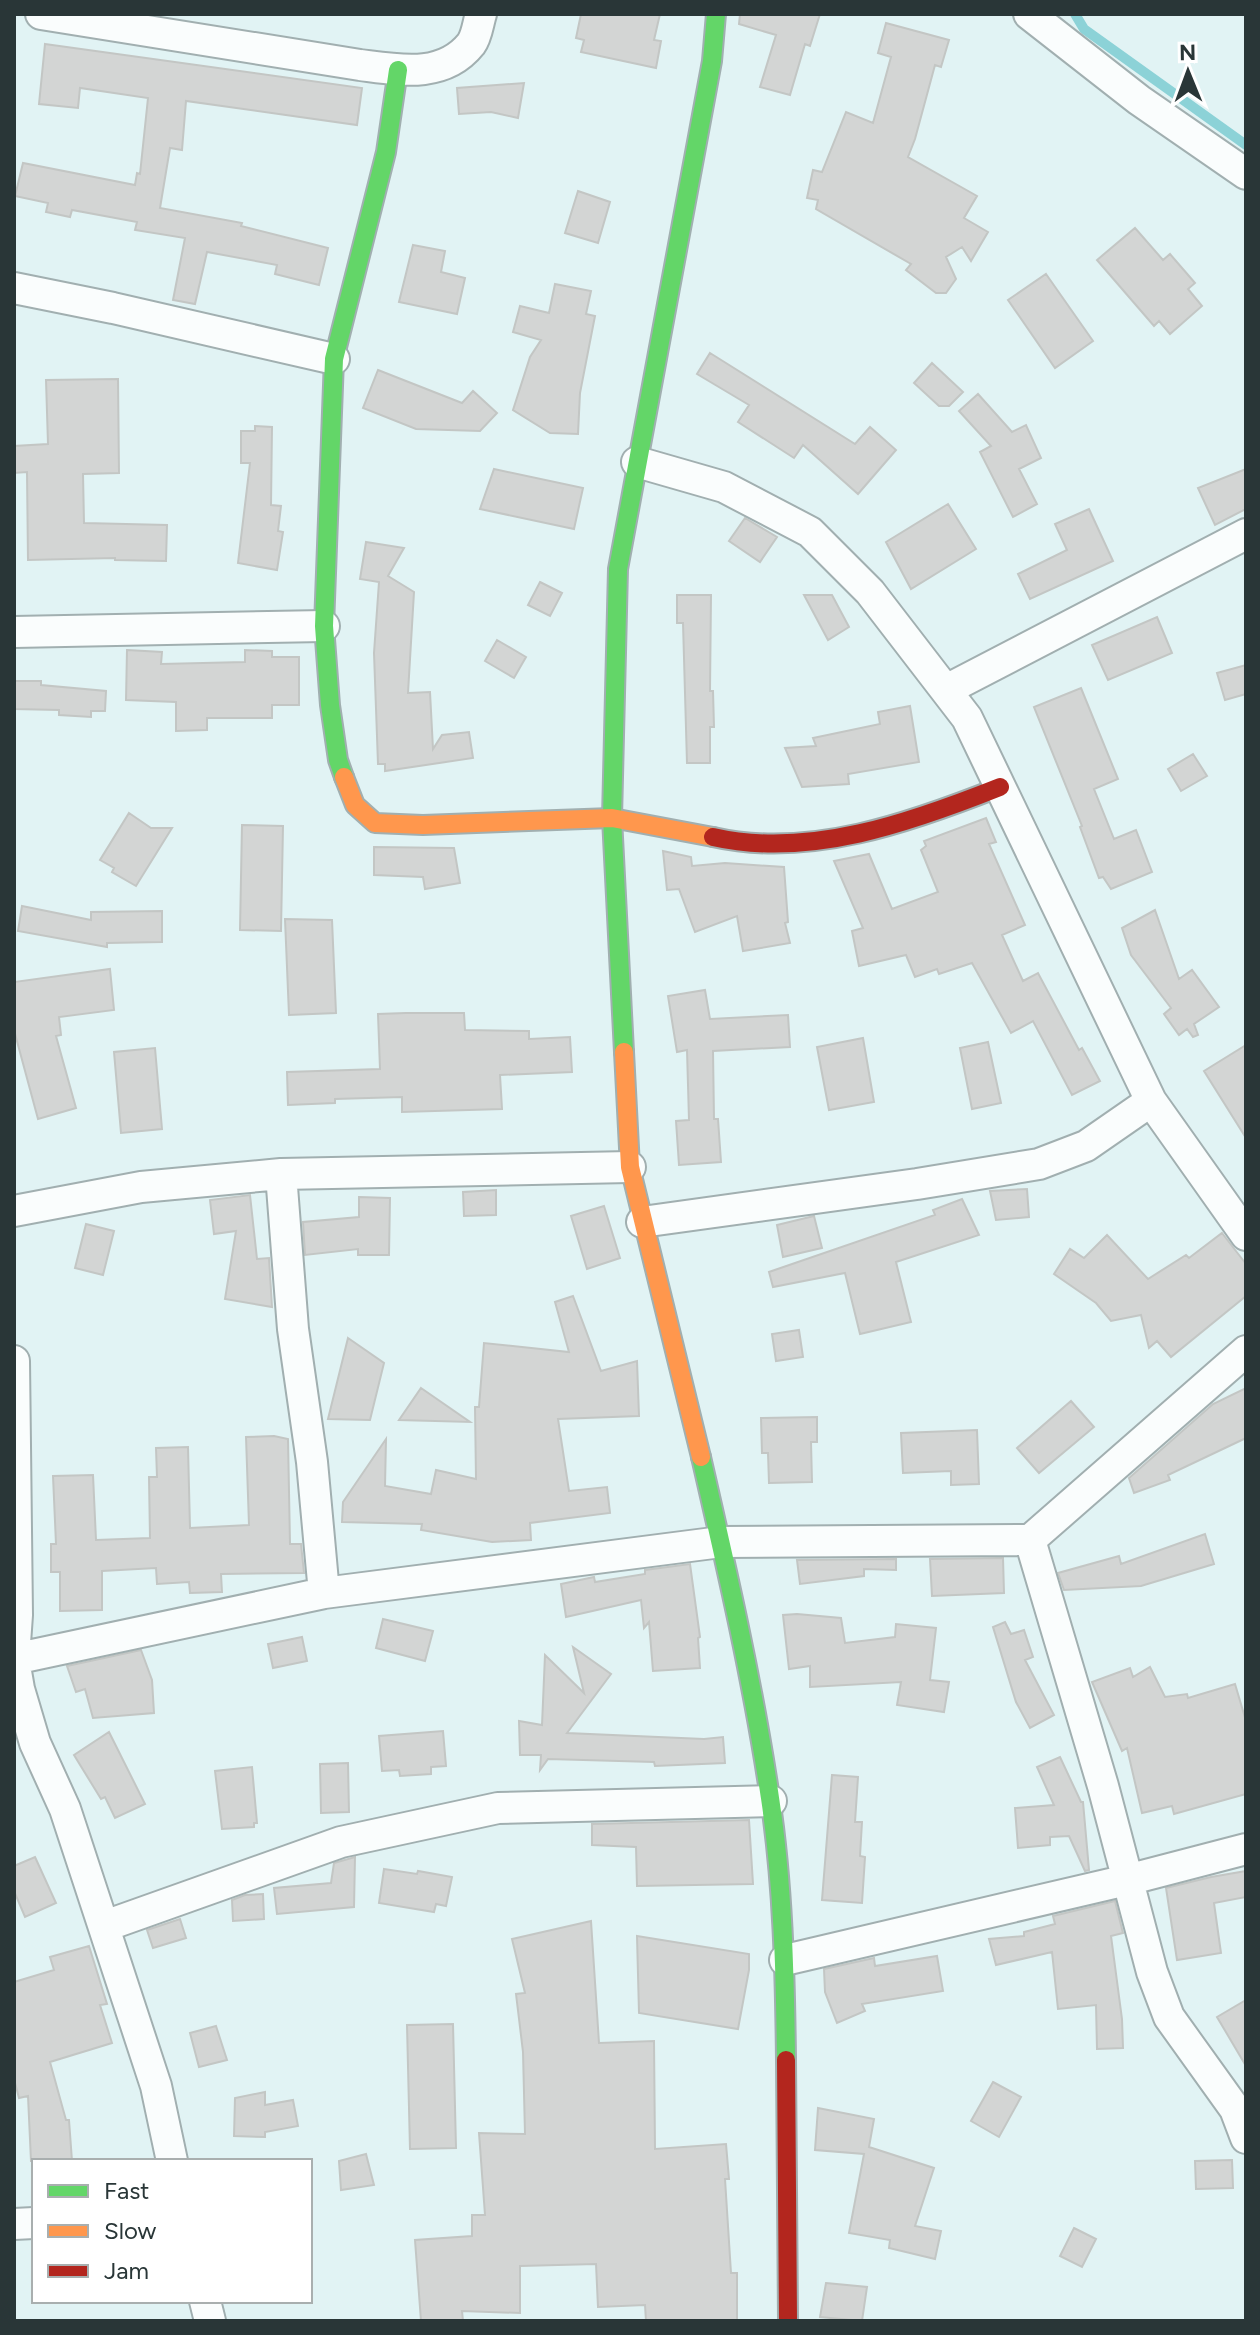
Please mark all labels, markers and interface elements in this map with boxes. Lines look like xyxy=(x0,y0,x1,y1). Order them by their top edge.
north arrow xyxy=(1148,32,1228,112)
text: N xyxy=(1179,39,1196,66)
legend xyxy=(32,2159,312,2303)
text: Fast xyxy=(104,2176,149,2205)
text: Slow xyxy=(104,2216,157,2245)
text: Jam xyxy=(104,2256,149,2285)

